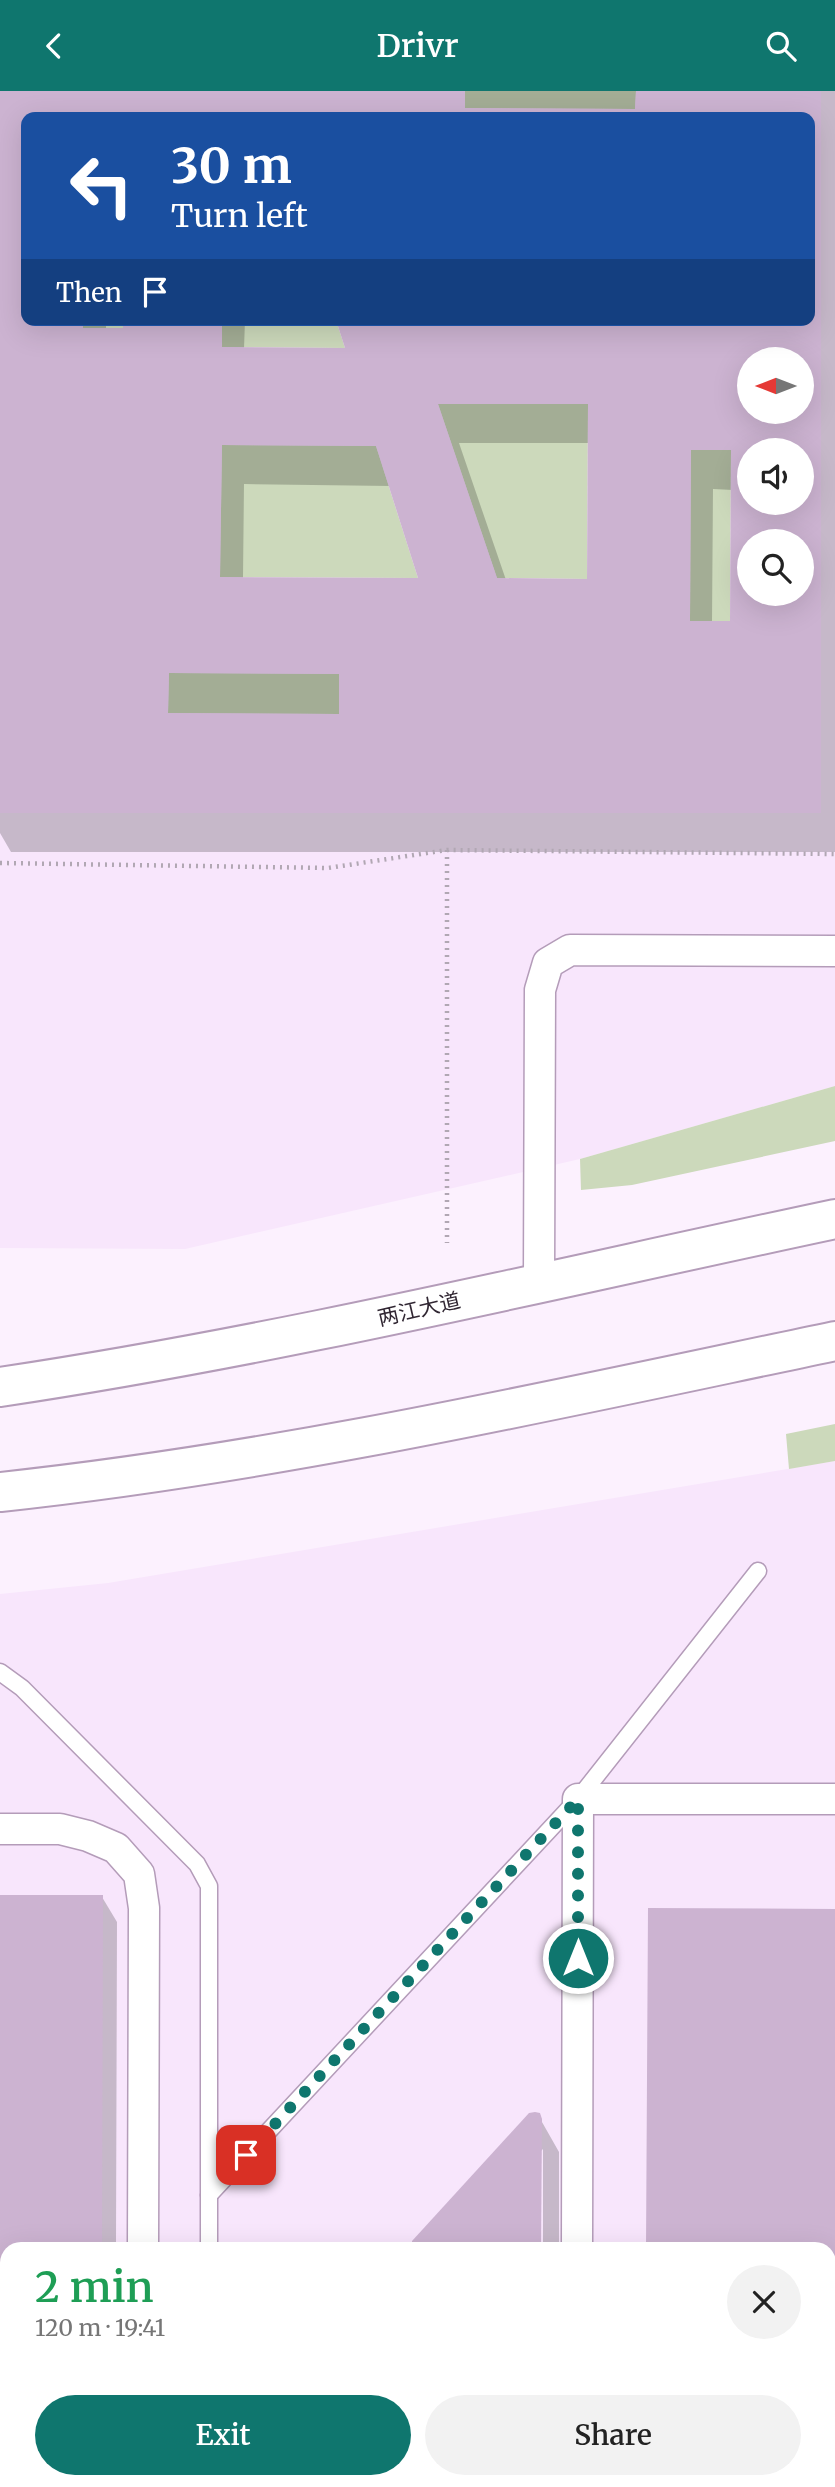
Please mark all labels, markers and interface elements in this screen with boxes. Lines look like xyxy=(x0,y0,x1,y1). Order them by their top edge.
text: Drivr xyxy=(376,26,459,66)
icon: back xyxy=(35,27,73,65)
icon: search xyxy=(762,27,800,65)
text: 30 m xyxy=(171,135,292,196)
icon: left xyxy=(56,140,147,231)
text: Turn left xyxy=(171,196,308,236)
icon: arrive xyxy=(136,273,174,311)
text: Then xyxy=(56,276,122,309)
north arrow xyxy=(737,347,814,423)
map controls xyxy=(737,347,814,606)
button: sound xyxy=(737,438,814,515)
button: search xyxy=(737,529,814,606)
street label: 两江大道 xyxy=(375,1286,463,1332)
position arrow xyxy=(541,1921,615,1995)
pin xyxy=(216,2125,276,2185)
icon: arrive xyxy=(227,2136,265,2174)
text: 2 min xyxy=(35,2261,154,2313)
button: close xyxy=(727,2265,801,2339)
text: 120 m · 19:41 xyxy=(35,2313,165,2342)
button: Exit xyxy=(35,2395,411,2475)
button: Share xyxy=(425,2395,801,2475)

